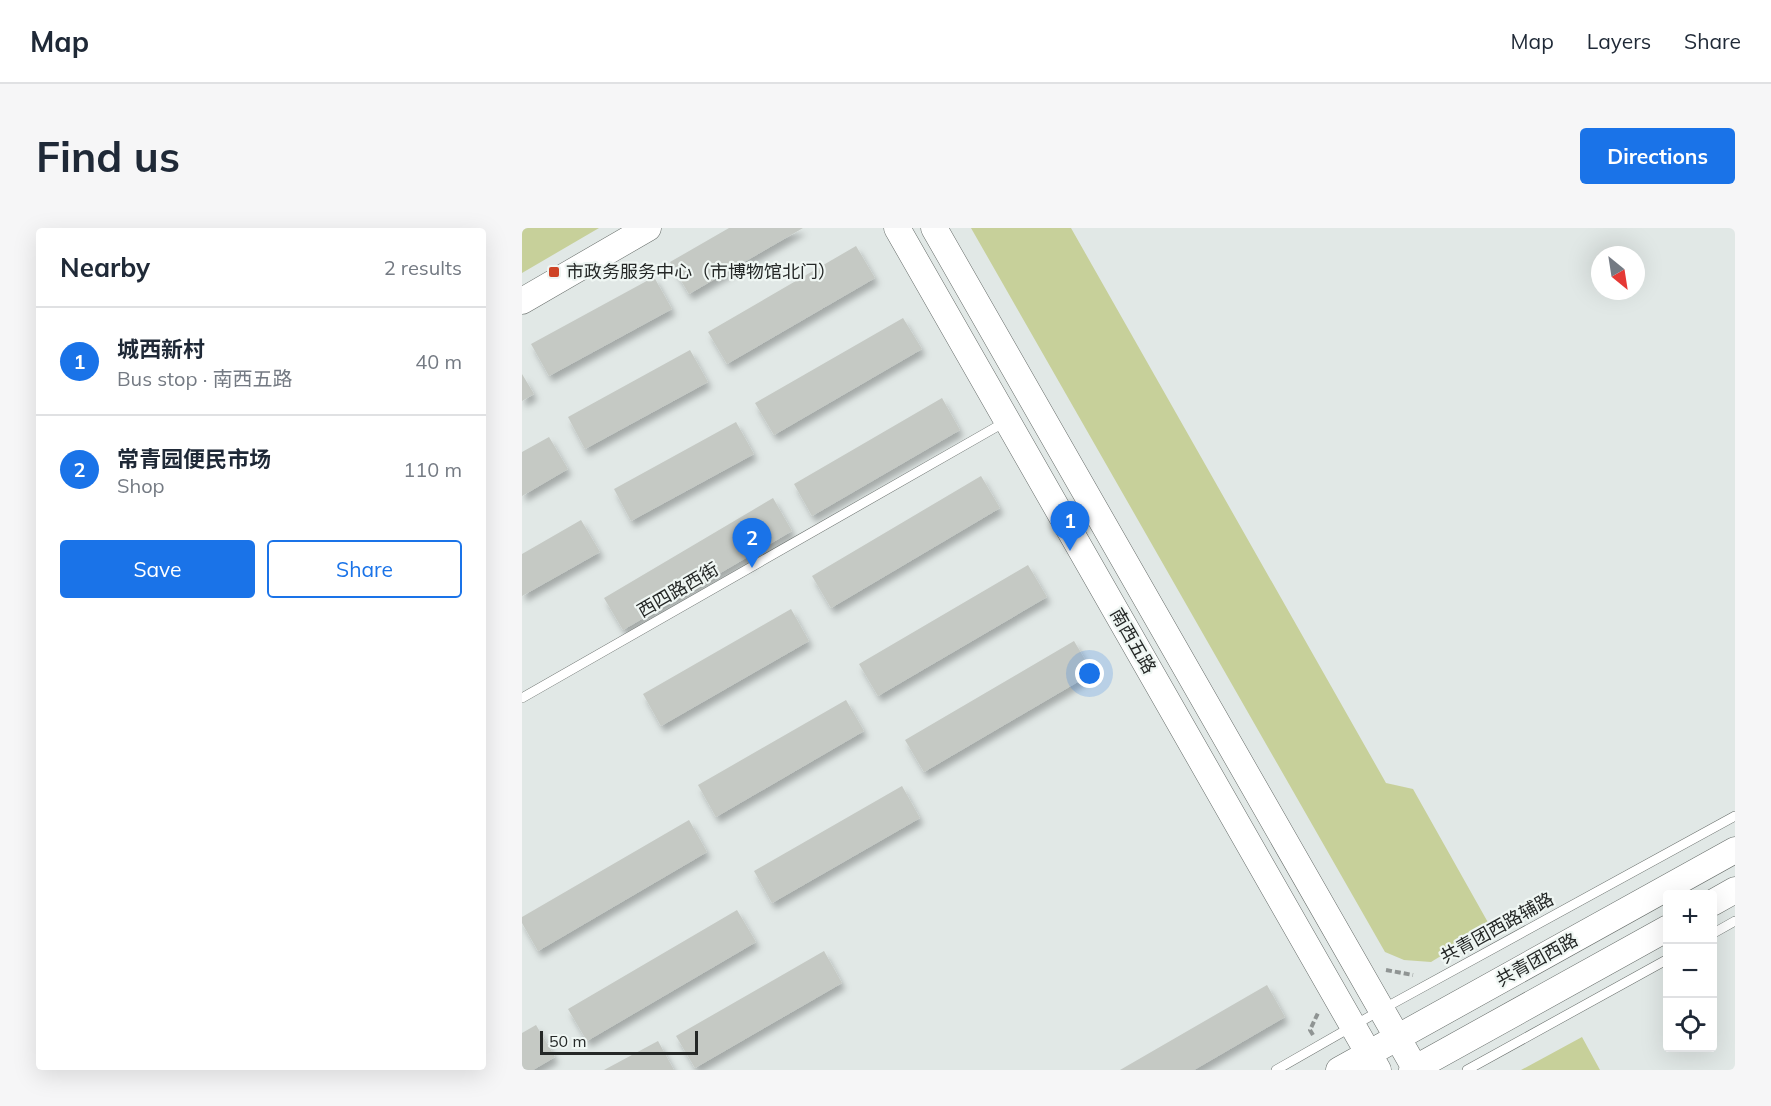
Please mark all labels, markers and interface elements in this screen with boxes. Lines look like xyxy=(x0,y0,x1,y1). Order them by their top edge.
text: Map xyxy=(30,24,89,59)
text: Map xyxy=(1511,28,1554,54)
text: Layers xyxy=(1587,28,1651,54)
text: Share xyxy=(1684,28,1741,54)
button: Directions xyxy=(1580,128,1735,184)
text: Find us xyxy=(36,130,180,183)
north arrow xyxy=(1591,246,1645,300)
text: Nearby xyxy=(60,251,150,284)
text: 2 results xyxy=(384,255,462,280)
place label: 市政务服务中心（市博物馆北门） xyxy=(566,260,836,283)
marker: 市政务服务中心（市博物馆北门） xyxy=(547,265,561,279)
text: 城西新村 xyxy=(117,335,205,363)
text: 1 xyxy=(74,349,86,374)
text: 40 m xyxy=(415,349,462,374)
text: Bus stop · 南西五路 xyxy=(117,366,292,391)
text: 常青园便民市场 xyxy=(117,445,271,473)
text: 2 xyxy=(74,457,86,482)
text: 110 m xyxy=(403,457,462,482)
text: Shop xyxy=(117,473,165,498)
pin: 1 xyxy=(1050,502,1090,551)
pin: 2 xyxy=(732,518,772,568)
button: Save xyxy=(60,540,255,598)
button: Share xyxy=(267,540,462,598)
street label: 西四路西街 xyxy=(633,557,722,622)
street label: 南西五路 xyxy=(1105,604,1161,678)
your location xyxy=(1075,659,1104,688)
street label: 共青团西路辅路 xyxy=(1437,888,1557,968)
map controls xyxy=(1663,890,1717,1052)
button: + xyxy=(1663,890,1717,944)
street label: 共青团西路 xyxy=(1492,929,1582,991)
button: − xyxy=(1663,944,1717,998)
button: locate xyxy=(1663,998,1717,1052)
scale bar xyxy=(540,1028,698,1056)
text: 50 m xyxy=(549,1031,586,1051)

